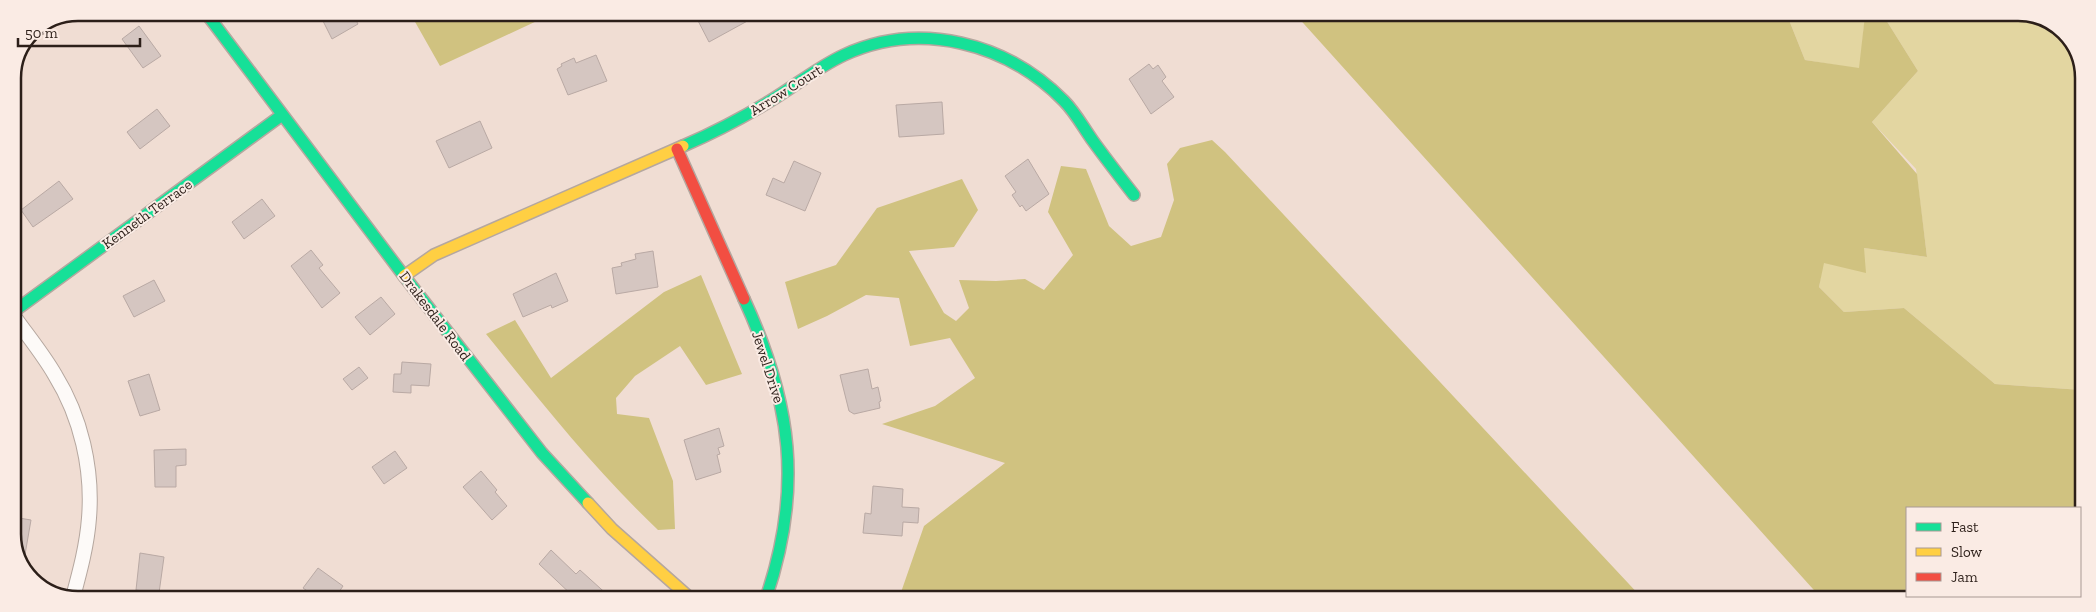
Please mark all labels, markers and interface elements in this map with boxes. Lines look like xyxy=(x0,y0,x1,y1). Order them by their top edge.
scale bar xyxy=(18,15,140,47)
text: 50 m xyxy=(25,24,58,42)
street label: Arrow Court xyxy=(746,60,826,119)
street label: Kenneth Terrace xyxy=(99,175,195,253)
street label: Drakesdale Road xyxy=(395,268,475,365)
street label: Jewel Drive xyxy=(748,329,788,405)
legend xyxy=(1906,507,2081,597)
text: Fast xyxy=(1951,518,1979,536)
text: Slow xyxy=(1951,543,1983,561)
text: Jam xyxy=(1951,568,1978,586)

